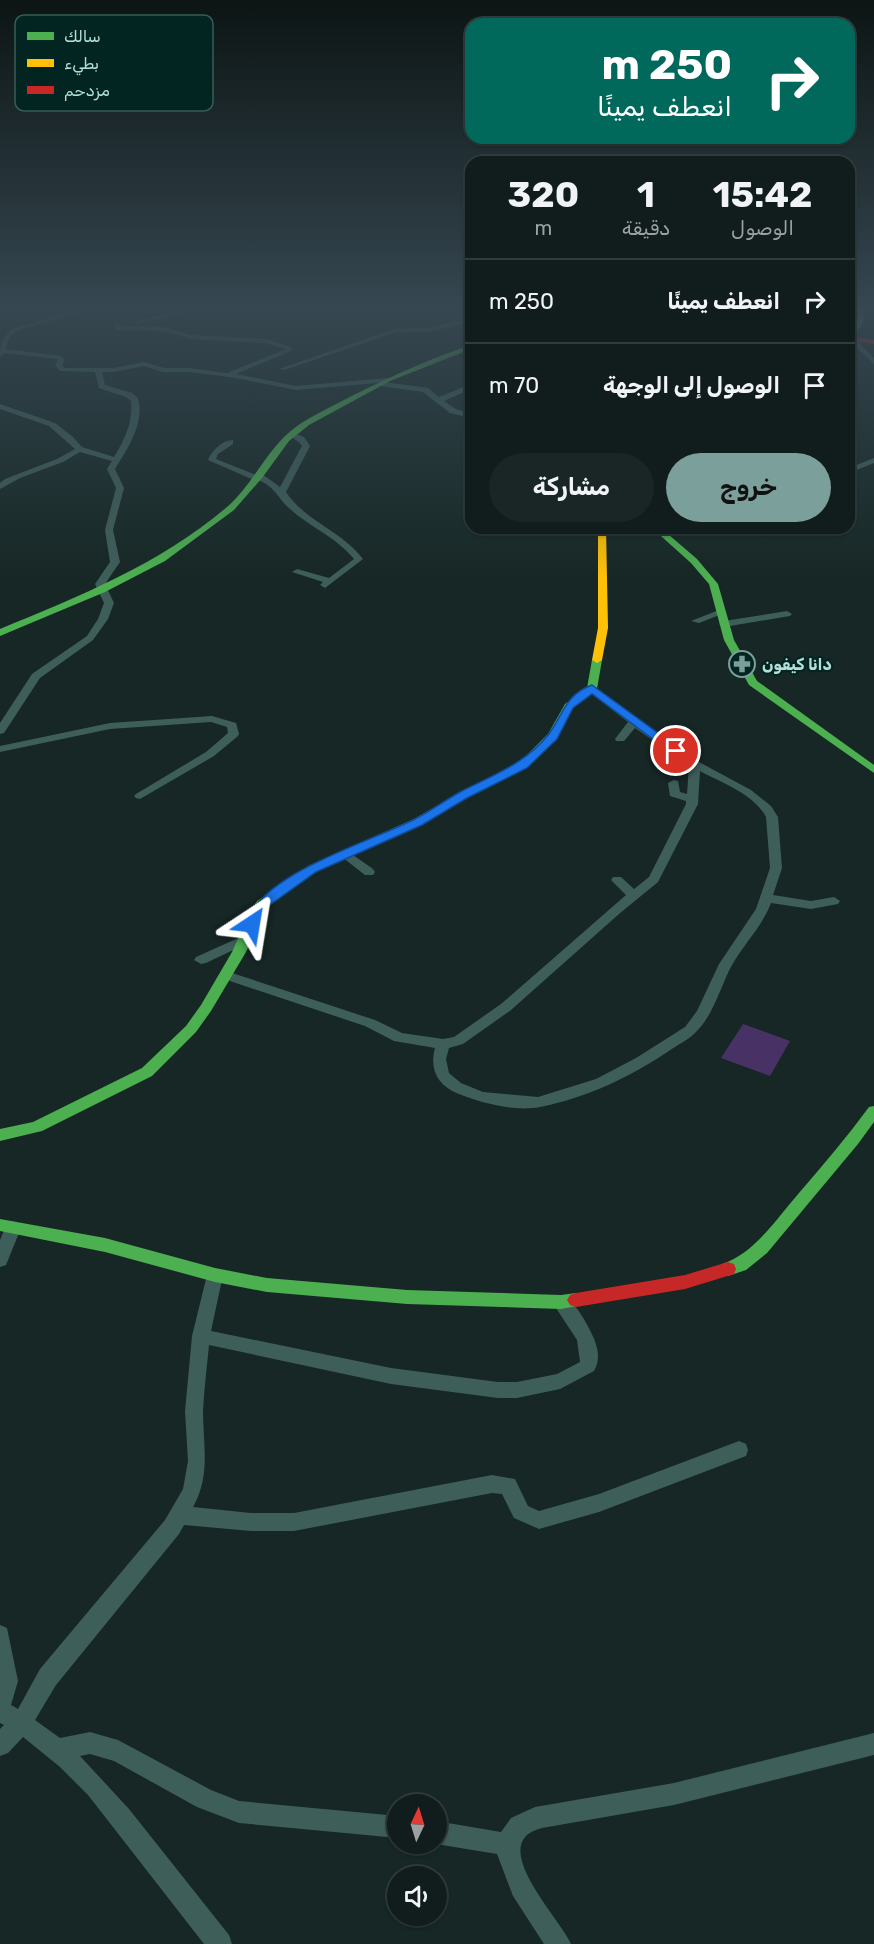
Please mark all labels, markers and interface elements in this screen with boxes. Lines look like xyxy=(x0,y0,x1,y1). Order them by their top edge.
legend xyxy=(15,15,213,111)
text: سالك xyxy=(64,27,101,46)
text: 250 m xyxy=(602,40,732,90)
icon: right xyxy=(753,42,831,120)
text: بطيء xyxy=(64,54,99,76)
text: مزدحم xyxy=(64,81,110,101)
text: انعطف يمينًا xyxy=(597,91,732,123)
text: 320 xyxy=(508,173,579,216)
text: 1 xyxy=(637,173,655,216)
text: 15:42 xyxy=(713,173,812,216)
text: m xyxy=(535,216,552,240)
text: دقيقة xyxy=(622,216,670,240)
text: الوصول xyxy=(731,216,794,240)
icon: right xyxy=(798,285,831,318)
text: 250 m xyxy=(489,288,554,315)
text: انعطف يمينًا xyxy=(667,288,780,315)
icon: arrive xyxy=(798,369,831,402)
text: 70 m xyxy=(489,372,539,399)
text: الوصول إلى الوجهة xyxy=(603,372,780,399)
button: مشاركة xyxy=(489,453,654,522)
button: خروج xyxy=(666,453,831,522)
pharmacy icon: دانا كيفون xyxy=(727,649,757,679)
place label: دانا كيفون xyxy=(762,655,832,674)
pin xyxy=(650,725,701,776)
icon: arrive xyxy=(659,734,692,767)
position arrow xyxy=(220,892,284,956)
north arrow xyxy=(387,1794,447,1854)
map controls xyxy=(387,1794,447,1926)
button: sound xyxy=(387,1866,447,1926)

